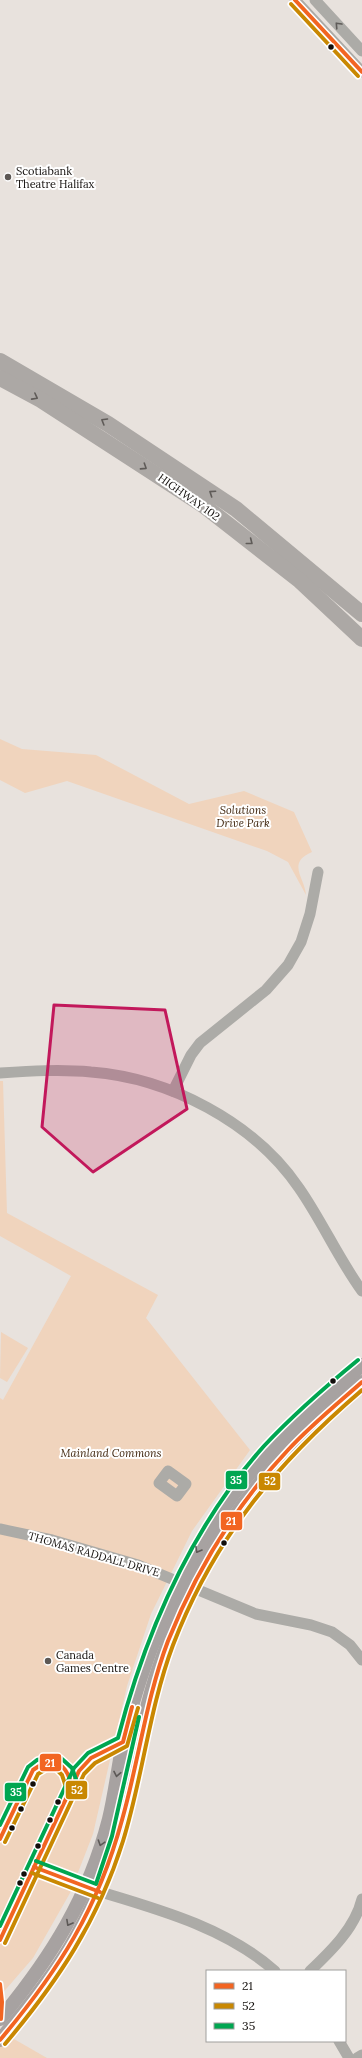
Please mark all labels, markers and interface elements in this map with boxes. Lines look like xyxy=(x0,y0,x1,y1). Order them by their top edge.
one-way arrow xyxy=(335,22,343,30)
unlabelled marker xyxy=(326,42,336,52)
place label: Scotiabank Theatre Halifax xyxy=(16,164,95,191)
marker: Scotiabank Theatre Halifax xyxy=(3,172,13,182)
one-way arrow xyxy=(30,392,38,399)
one-way arrow xyxy=(101,418,108,426)
one-way arrow xyxy=(140,462,147,469)
street label: HIGHWAY 102 xyxy=(155,470,223,524)
one-way arrow xyxy=(209,490,216,498)
one-way arrow xyxy=(246,537,253,544)
park label: Solutions Drive Park xyxy=(216,803,270,830)
unlabelled marker xyxy=(328,1376,338,1386)
park label: Mainland Commons xyxy=(60,1446,162,1460)
line badge: 35 xyxy=(225,1470,248,1490)
line badge: 52 xyxy=(258,1472,281,1491)
text: 35 xyxy=(230,1473,242,1487)
text: 52 xyxy=(264,1474,276,1488)
line badge: 21 xyxy=(220,1511,243,1531)
text: 21 xyxy=(226,1514,237,1528)
street label: THOMAS RADDALL DRIVE xyxy=(27,1529,161,1580)
unlabelled marker xyxy=(219,1538,229,1548)
one-way arrow xyxy=(196,1546,203,1553)
place label: Canada Games Centre xyxy=(56,1648,129,1675)
marker: Canada Games Centre xyxy=(43,1656,53,1666)
line badge: 21 xyxy=(39,1753,62,1772)
text: 21 xyxy=(45,1756,56,1770)
one-way arrow xyxy=(114,1771,122,1777)
unlabelled marker xyxy=(28,1779,38,1789)
line badge: 52 xyxy=(65,1780,88,1800)
line badge: 35 xyxy=(4,1782,27,1802)
text: 52 xyxy=(71,1783,83,1797)
text: 35 xyxy=(10,1785,22,1799)
unlabelled marker xyxy=(53,1797,63,1807)
unlabelled marker xyxy=(16,1804,26,1814)
unlabelled marker xyxy=(45,1815,55,1825)
unlabelled marker xyxy=(7,1823,17,1833)
one-way arrow xyxy=(97,1839,106,1846)
unlabelled marker xyxy=(33,1841,43,1851)
unlabelled marker xyxy=(19,1869,29,1879)
unlabelled marker xyxy=(15,1878,25,1888)
one-way arrow xyxy=(66,1918,73,1926)
legend xyxy=(206,1970,346,2042)
text: 21 xyxy=(242,1978,253,1993)
text: 52 xyxy=(242,1998,255,2013)
text: 35 xyxy=(242,2018,255,2033)

